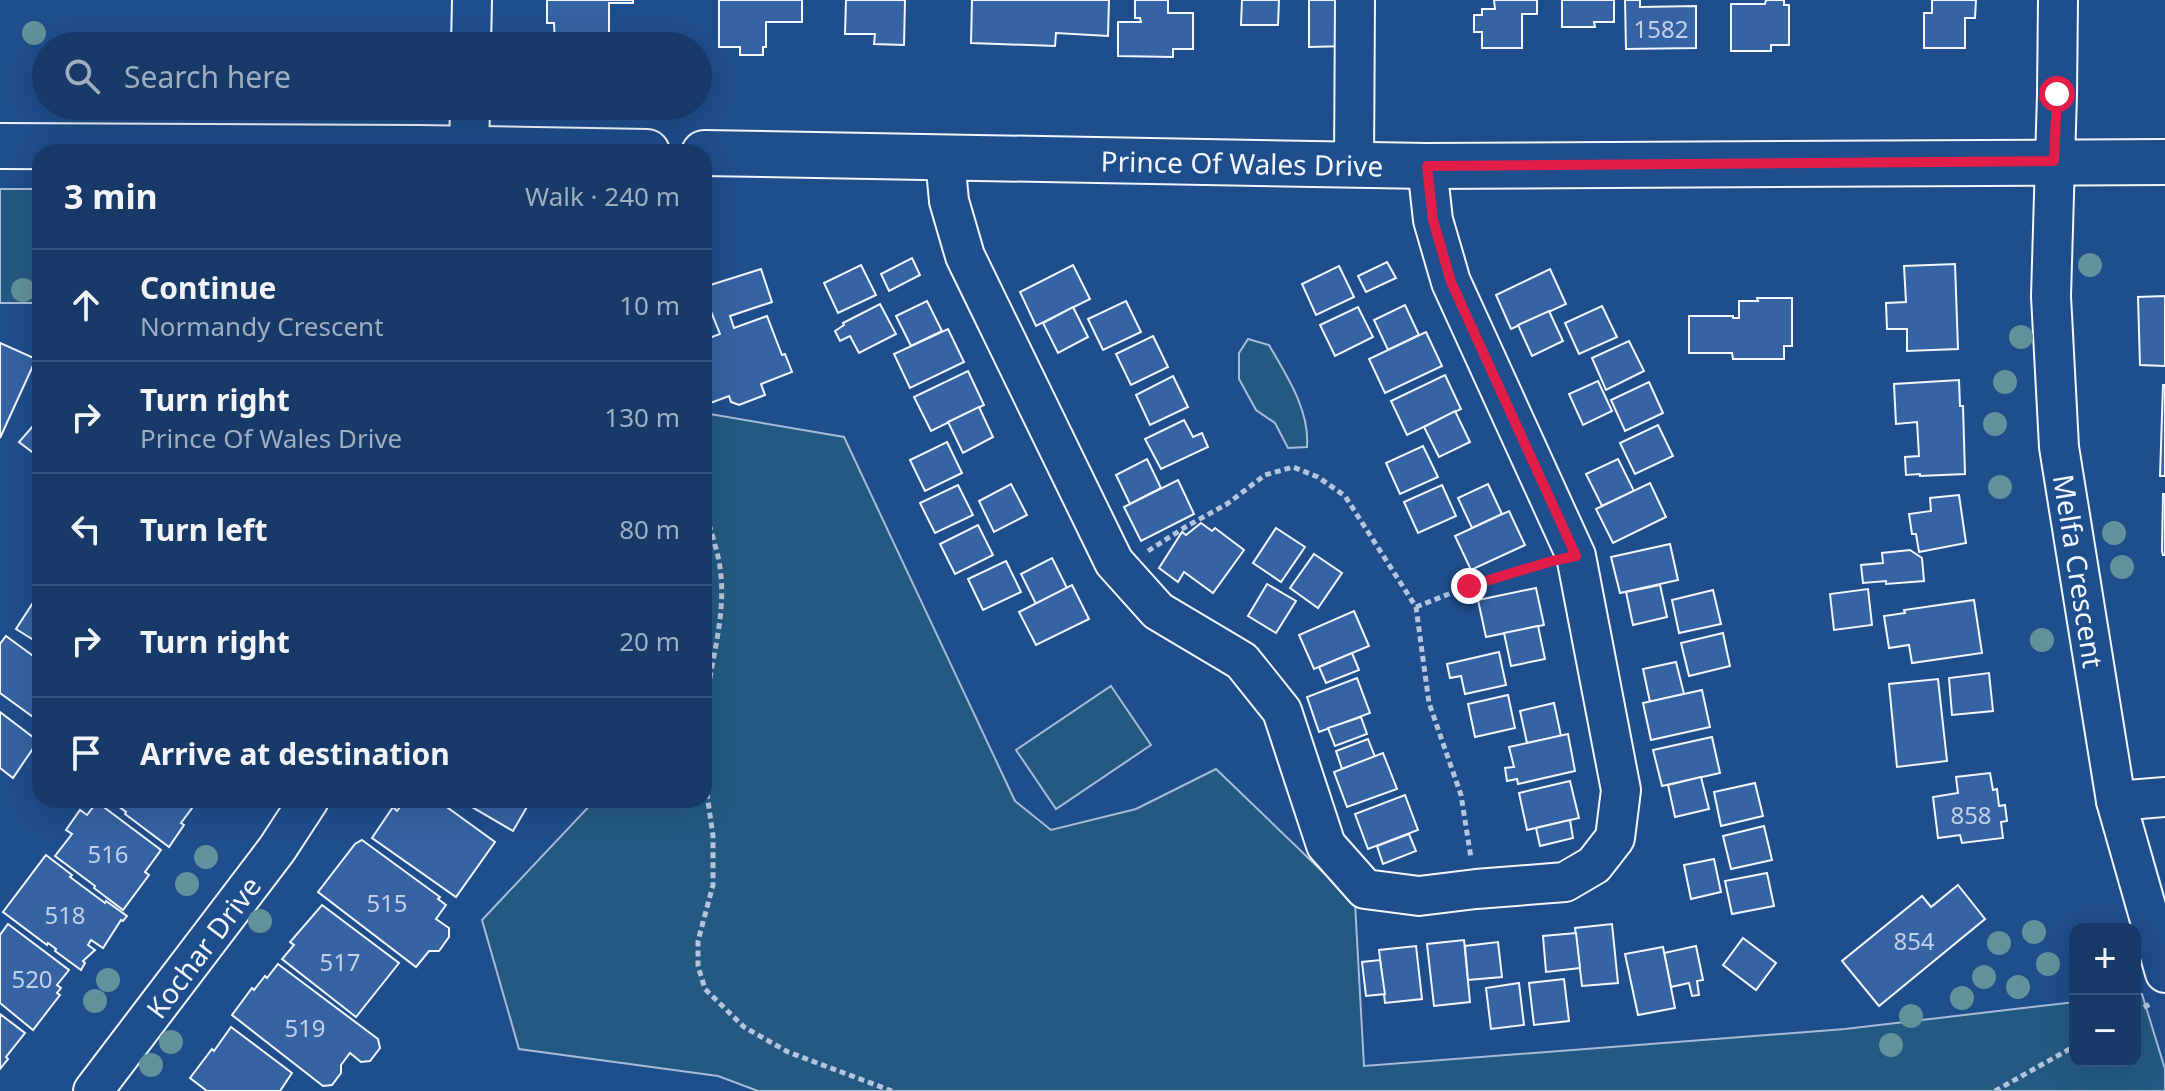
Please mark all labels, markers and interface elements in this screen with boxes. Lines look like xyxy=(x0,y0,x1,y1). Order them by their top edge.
house number: 1582 xyxy=(1634,12,1688,45)
search box xyxy=(32,32,712,120)
icon: search xyxy=(60,54,104,98)
text: Search here xyxy=(124,56,291,97)
route start xyxy=(2039,76,2075,112)
street label: Prince Of Wales Drive xyxy=(1100,142,1384,184)
text: 3 min xyxy=(64,173,158,219)
text: Walk · 240 m xyxy=(525,178,680,214)
text: Continue xyxy=(140,267,276,308)
icon: ahead xyxy=(64,283,108,327)
text: 10 m xyxy=(619,287,680,323)
text: Normandy Crescent xyxy=(140,308,384,344)
text: Turn right xyxy=(140,379,290,420)
icon: right xyxy=(64,395,108,439)
text: 130 m xyxy=(604,399,680,435)
text: Prince Of Wales Drive xyxy=(140,420,402,456)
street label: Melfa Crescent xyxy=(2045,471,2113,671)
icon: left xyxy=(64,507,108,551)
text: Turn left xyxy=(140,509,268,550)
text: 80 m xyxy=(619,511,680,547)
route end xyxy=(1451,568,1487,604)
icon: right xyxy=(64,619,108,663)
text: Turn right xyxy=(140,621,290,662)
text: 20 m xyxy=(619,623,680,659)
icon: arrive xyxy=(64,731,108,775)
text: Arrive at destination xyxy=(140,733,450,774)
house number: 858 xyxy=(1950,798,1992,831)
house number: 516 xyxy=(87,837,129,870)
street label: Kochar Drive xyxy=(137,868,269,1026)
house number: 515 xyxy=(366,886,408,919)
house number: 518 xyxy=(44,898,86,931)
map controls xyxy=(2069,923,2141,1067)
button: + xyxy=(2069,923,2141,995)
house number: 854 xyxy=(1893,924,1935,957)
house number: 517 xyxy=(319,945,361,978)
house number: 520 xyxy=(11,962,53,995)
button: − xyxy=(2069,995,2141,1067)
house number: 519 xyxy=(284,1011,326,1044)

